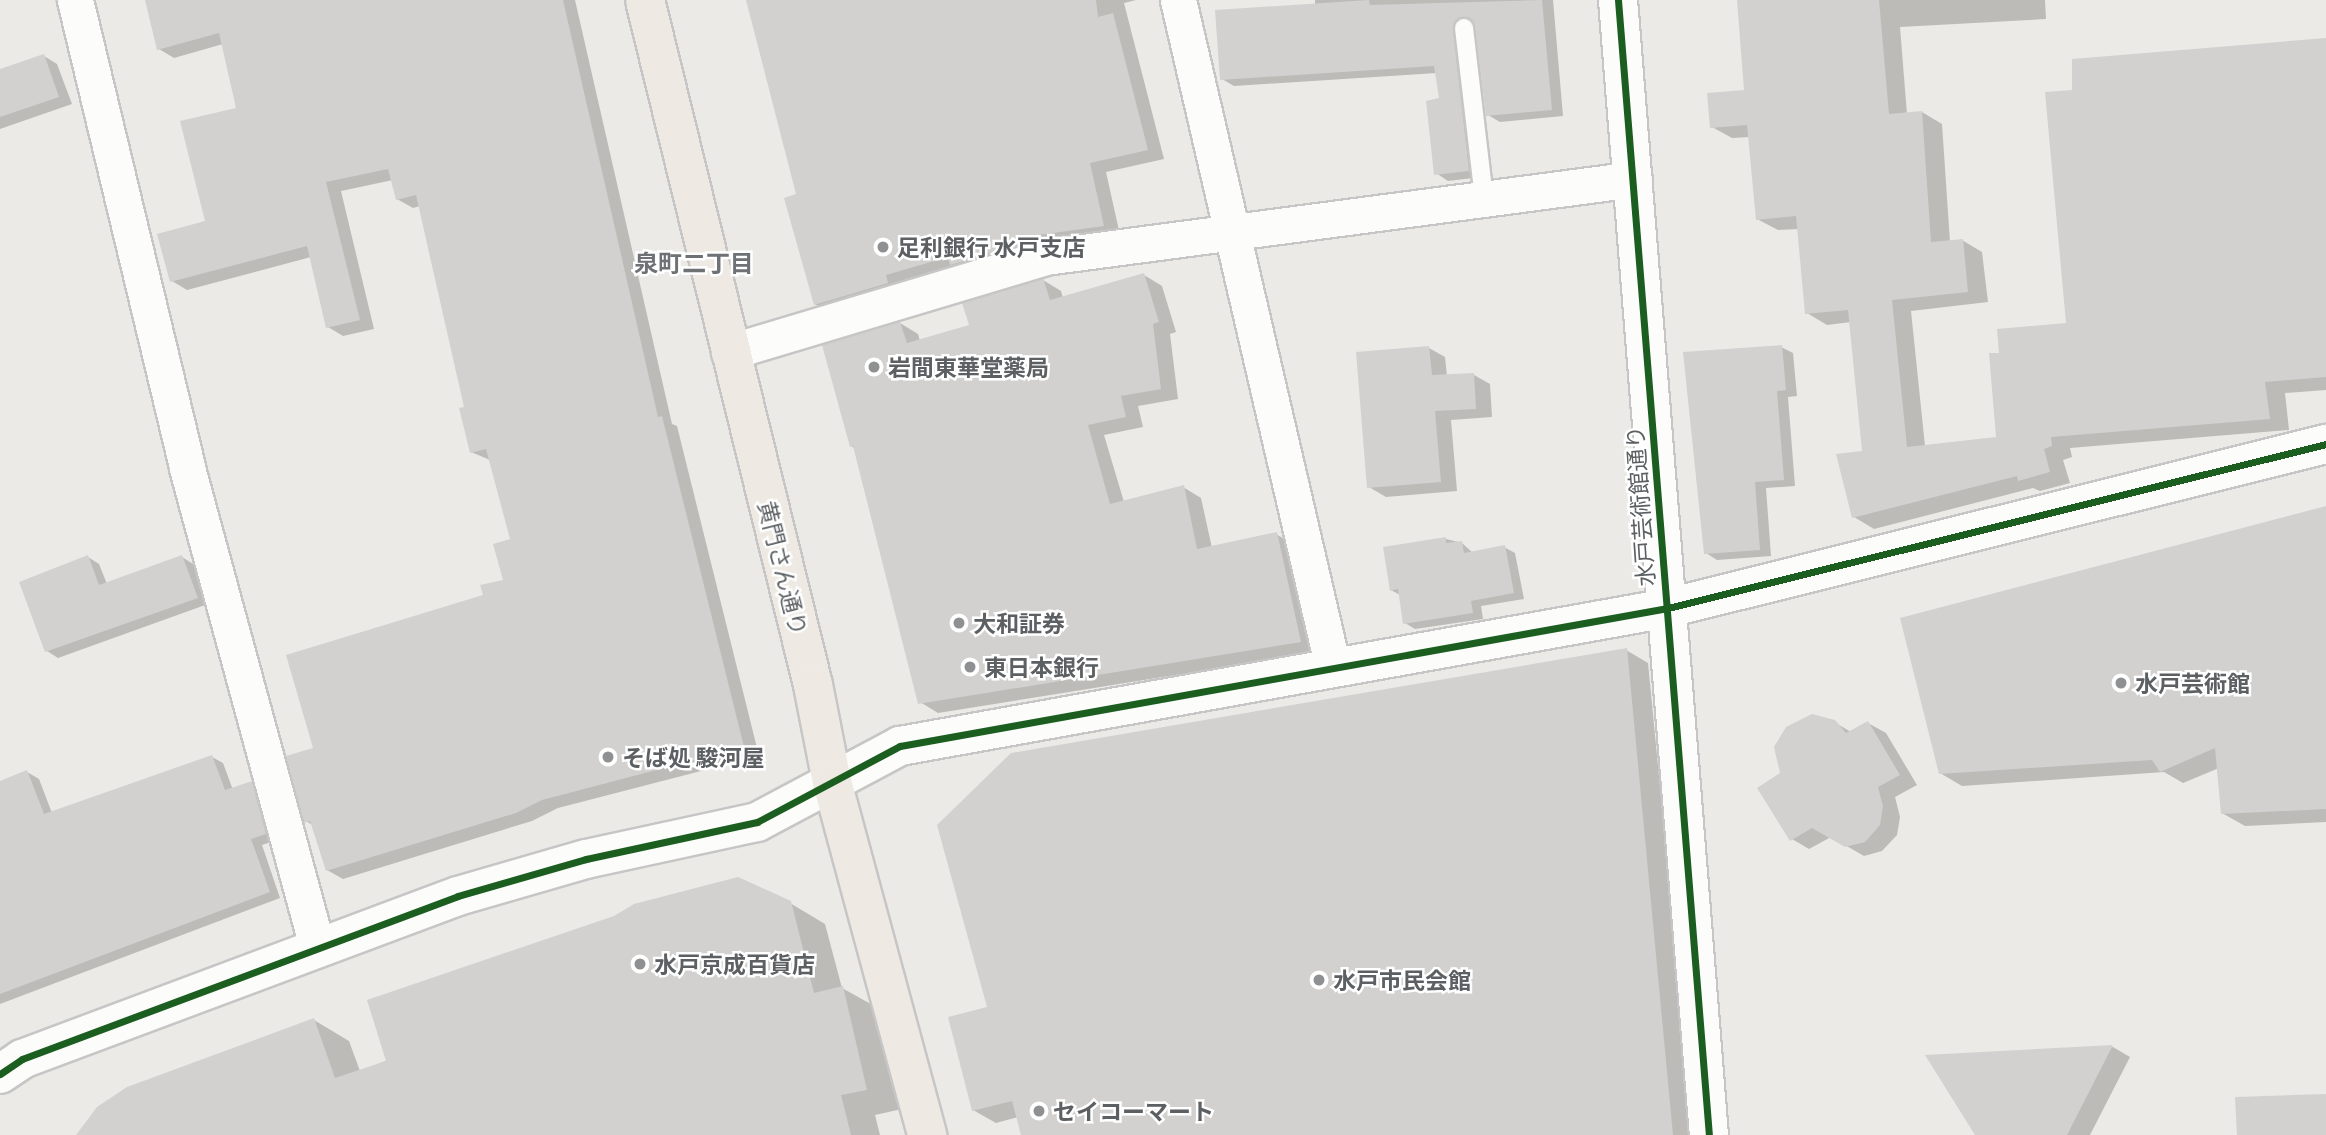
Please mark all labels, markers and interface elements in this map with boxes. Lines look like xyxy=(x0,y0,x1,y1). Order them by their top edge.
place label: 足利銀行 水戸支店 xyxy=(897,233,1086,261)
marker: 足利銀行 水戸支店 xyxy=(875,239,891,255)
district label: 泉町二丁目 xyxy=(634,249,754,277)
place label: 岩間東華堂薬局 xyxy=(888,353,1049,381)
marker: 岩間東華堂薬局 xyxy=(866,359,882,375)
street label: 水戸芸術館通り xyxy=(1621,425,1659,587)
street label: 黄門さん通り xyxy=(753,498,813,638)
place label: 大和証券 xyxy=(973,609,1065,637)
marker: 大和証券 xyxy=(951,615,967,631)
place label: 東日本銀行 xyxy=(984,653,1099,681)
marker: 東日本銀行 xyxy=(962,659,978,675)
place label: 水戸芸術館 xyxy=(2135,669,2250,697)
marker: 水戸芸術館 xyxy=(2113,675,2129,691)
place label: そば処 駿河屋 xyxy=(622,743,765,771)
marker: そば処 駿河屋 xyxy=(600,749,616,765)
place label: 水戸京成百貨店 xyxy=(654,950,815,978)
marker: 水戸京成百貨店 xyxy=(632,956,648,972)
place label: 水戸市民会館 xyxy=(1333,966,1471,994)
marker: 水戸市民会館 xyxy=(1311,972,1327,988)
place label: セイコーマート xyxy=(1053,1097,1214,1125)
marker: セイコーマート xyxy=(1031,1103,1047,1119)

